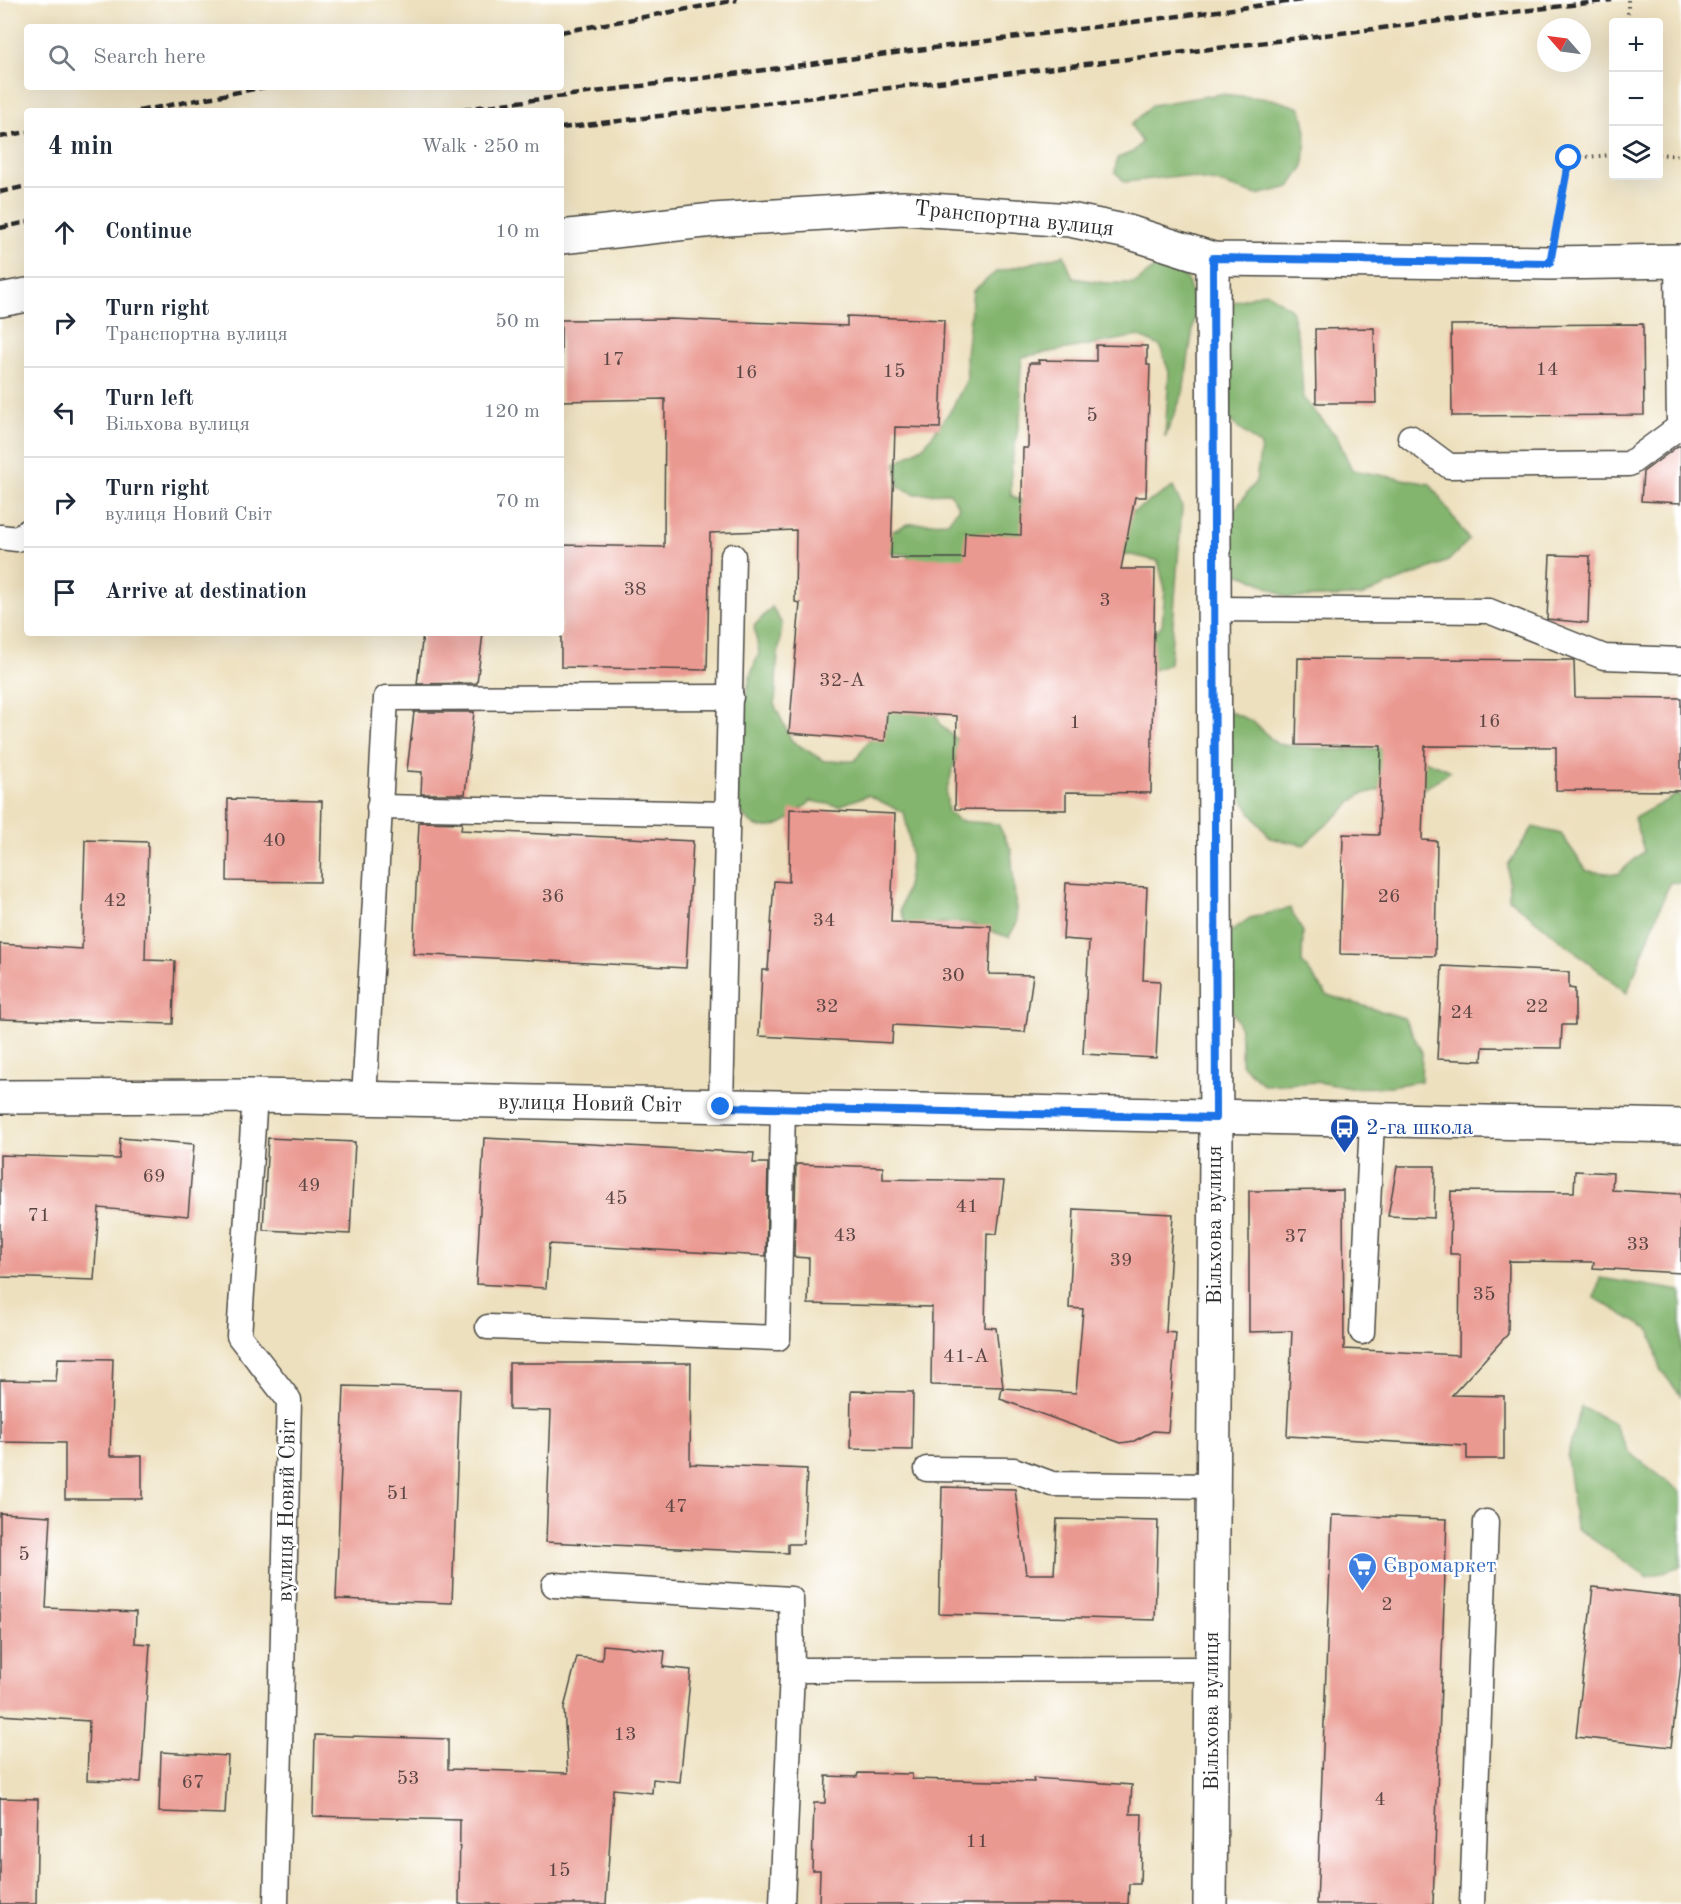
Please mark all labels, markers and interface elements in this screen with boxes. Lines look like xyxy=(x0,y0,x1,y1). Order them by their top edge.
north arrow xyxy=(1537,18,1591,72)
map controls xyxy=(1609,18,1663,180)
button: + xyxy=(1609,18,1663,72)
search box xyxy=(24,24,564,90)
icon: search xyxy=(45,41,78,74)
text: Search here xyxy=(93,46,206,68)
button: − xyxy=(1609,72,1663,126)
button: layers xyxy=(1609,126,1663,180)
text: 4 min xyxy=(48,134,113,160)
text: Walk · 250 m xyxy=(421,137,540,157)
route start xyxy=(1555,144,1581,170)
street label: Транспортна вулиця xyxy=(913,198,1115,240)
icon: ahead xyxy=(48,216,81,249)
text: Continue xyxy=(105,221,192,243)
text: 10 m xyxy=(495,222,540,242)
text: Turn right xyxy=(105,298,209,320)
icon: right xyxy=(48,306,81,339)
text: 50 m xyxy=(495,312,540,332)
text: Транспортна вулиця xyxy=(105,325,288,345)
house number: 17 xyxy=(601,350,625,370)
house number: 14 xyxy=(1535,360,1559,380)
house number: 15 xyxy=(882,362,906,382)
house number: 16 xyxy=(734,363,758,383)
text: Turn left xyxy=(105,388,194,410)
icon: left xyxy=(48,396,81,429)
text: 120 m xyxy=(484,402,540,422)
house number: 5 xyxy=(1086,406,1098,426)
text: Вільхова вулиця xyxy=(105,415,250,435)
text: Turn right xyxy=(105,478,209,500)
icon: right xyxy=(48,486,81,519)
text: 70 m xyxy=(495,492,540,512)
text: вулиця Новий Світ xyxy=(105,505,272,525)
icon: arrive xyxy=(48,576,81,609)
house number: 38 xyxy=(623,580,647,600)
text: Arrive at destination xyxy=(105,581,307,603)
house number: 3 xyxy=(1099,591,1111,611)
house number: 32-А xyxy=(819,671,865,691)
house number: 16 xyxy=(1477,712,1501,732)
house number: 1 xyxy=(1069,713,1081,733)
house number: 40 xyxy=(262,831,286,851)
house number: 36 xyxy=(541,887,565,907)
house number: 26 xyxy=(1377,887,1401,907)
house number: 42 xyxy=(103,891,127,911)
house number: 34 xyxy=(812,911,836,931)
house number: 30 xyxy=(941,966,965,986)
house number: 32 xyxy=(815,997,839,1017)
house number: 22 xyxy=(1525,997,1549,1017)
house number: 24 xyxy=(1450,1003,1474,1023)
street label: вулиця Новий Світ xyxy=(498,1091,682,1117)
route end xyxy=(707,1093,733,1119)
bus stop icon: 2-га школа xyxy=(1329,1112,1361,1154)
place label: 2-га школа xyxy=(1366,1117,1474,1139)
street label: Вільхова вулиця xyxy=(1204,1145,1226,1305)
house number: 69 xyxy=(142,1167,166,1187)
house number: 49 xyxy=(297,1176,321,1196)
house number: 45 xyxy=(604,1189,628,1209)
house number: 41 xyxy=(955,1197,979,1217)
house number: 71 xyxy=(27,1206,51,1226)
house number: 43 xyxy=(833,1226,857,1246)
house number: 37 xyxy=(1284,1227,1308,1247)
house number: 33 xyxy=(1626,1235,1650,1255)
house number: 39 xyxy=(1109,1251,1133,1271)
house number: 35 xyxy=(1472,1285,1496,1305)
house number: 41-А xyxy=(943,1347,989,1367)
street label: вулиця Новий Світ xyxy=(274,1418,300,1602)
house number: 51 xyxy=(386,1484,410,1504)
house number: 47 xyxy=(664,1497,688,1517)
house number: 5 xyxy=(18,1545,30,1565)
supermarket icon: Євромаркет xyxy=(1346,1550,1378,1592)
place label: Євромаркет xyxy=(1383,1555,1496,1577)
house number: 2 xyxy=(1381,1595,1393,1615)
street label: Вільхова вулиця xyxy=(1201,1631,1223,1791)
house number: 13 xyxy=(613,1725,637,1745)
house number: 53 xyxy=(396,1769,420,1789)
house number: 67 xyxy=(181,1773,205,1793)
house number: 4 xyxy=(1374,1790,1386,1810)
house number: 11 xyxy=(965,1832,989,1852)
house number: 15 xyxy=(547,1861,571,1881)

